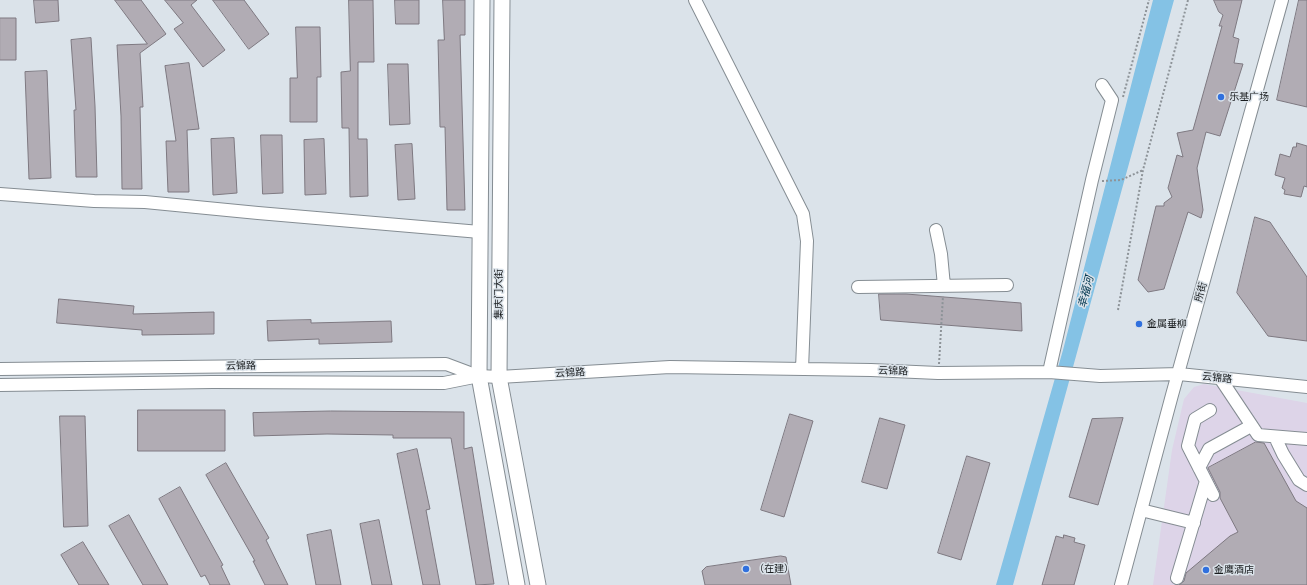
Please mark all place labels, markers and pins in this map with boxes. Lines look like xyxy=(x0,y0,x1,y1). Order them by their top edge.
place label: 乐基广场 xyxy=(1229,91,1269,103)
marker: 乐基广场 xyxy=(1216,92,1226,102)
place label: 金属垂柳 xyxy=(1147,318,1187,330)
marker: 金属垂柳 xyxy=(1134,319,1144,329)
place label: （在建） xyxy=(754,563,794,575)
marker: （在建） xyxy=(741,564,751,574)
place label: 金鹰酒店 xyxy=(1214,564,1254,576)
marker: 金鹰酒店 xyxy=(1201,565,1211,575)

